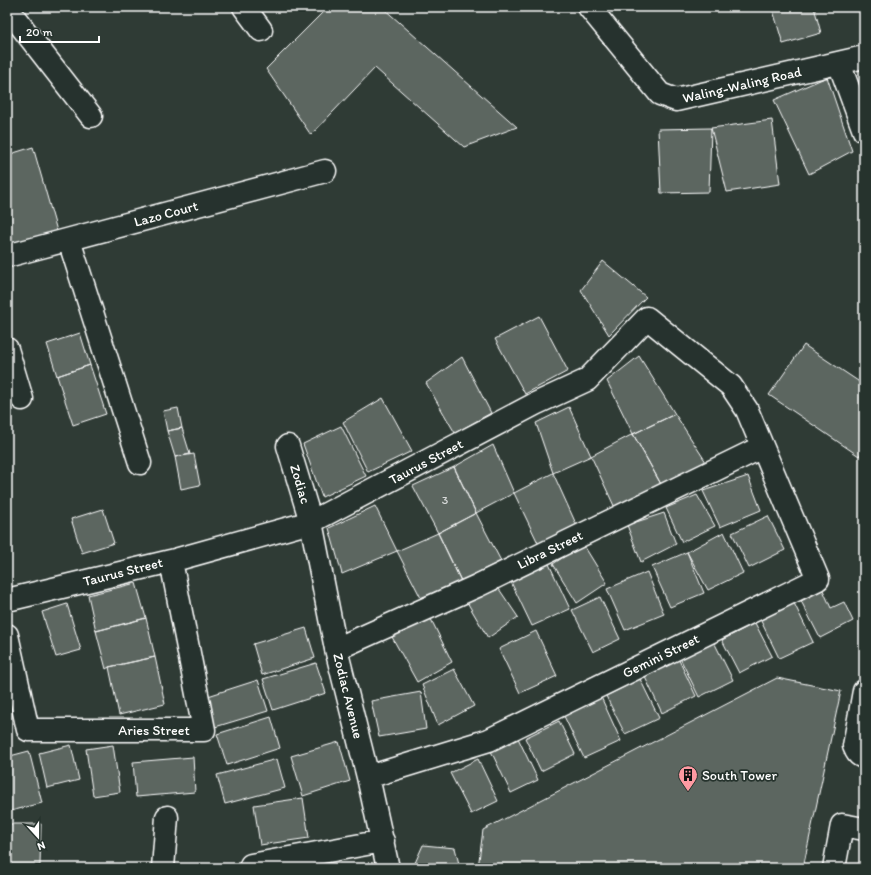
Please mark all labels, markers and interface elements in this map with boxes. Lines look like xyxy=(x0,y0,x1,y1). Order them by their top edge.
scale bar xyxy=(20,18,99,44)
text: 20 m xyxy=(26,25,53,39)
street label: Waling-Waling Road xyxy=(681,63,803,107)
street label: Lazo Court xyxy=(132,197,200,231)
street label: Taurus Street xyxy=(386,435,466,489)
street label: Zodiac xyxy=(286,462,314,506)
house number: 3 xyxy=(442,493,449,507)
street label: Libra Street xyxy=(515,527,585,573)
street label: Taurus Street xyxy=(81,554,165,590)
street label: Gemini Street xyxy=(620,630,702,682)
street label: Zodiac Avenue xyxy=(329,651,367,741)
street label: Aries Street xyxy=(118,722,190,739)
building icon: South Tower xyxy=(677,764,699,792)
place label: South Tower xyxy=(702,767,777,784)
north arrow xyxy=(18,817,58,857)
text: N xyxy=(36,838,47,853)

